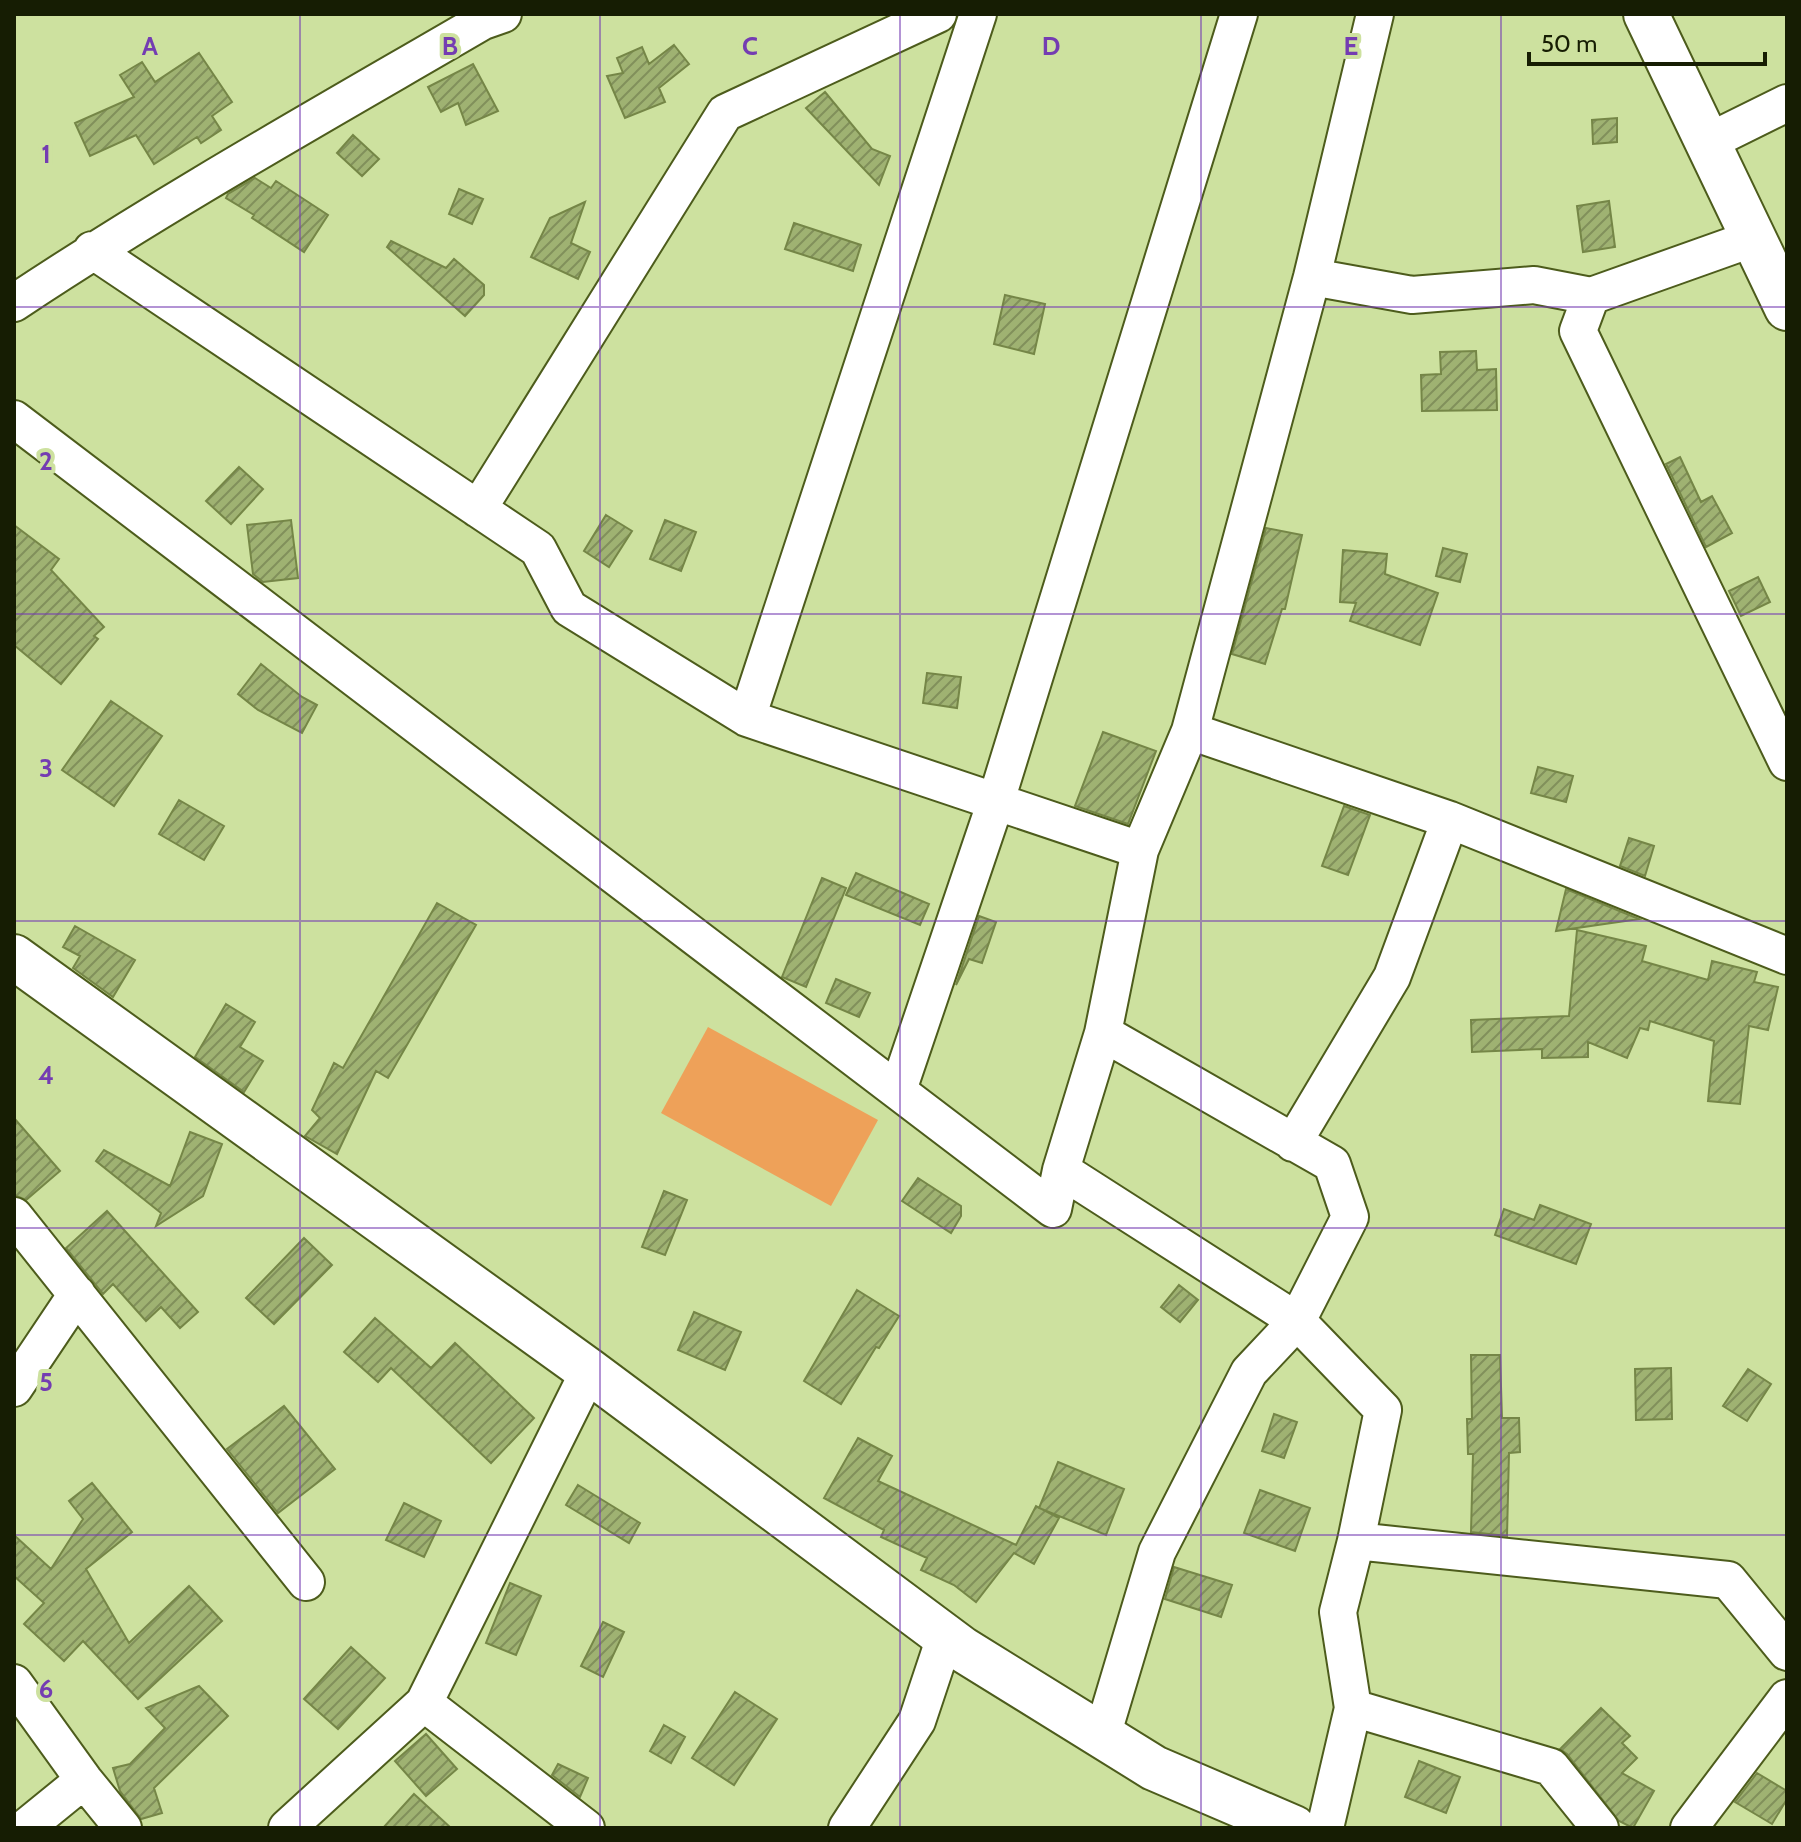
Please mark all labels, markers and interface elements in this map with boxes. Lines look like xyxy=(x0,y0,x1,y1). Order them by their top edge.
scale bar xyxy=(1529,16,1765,66)
text: 50 m xyxy=(1541,29,1597,58)
text: A xyxy=(142,30,159,62)
text: B xyxy=(442,30,458,62)
text: C xyxy=(742,30,758,62)
text: D xyxy=(1042,30,1060,62)
text: E xyxy=(1344,30,1358,62)
text: 1 xyxy=(41,138,51,170)
text: 2 xyxy=(39,445,53,477)
text: 3 xyxy=(39,752,53,784)
text: 4 xyxy=(38,1059,54,1091)
text: 5 xyxy=(39,1366,53,1398)
text: 6 xyxy=(39,1673,53,1705)

